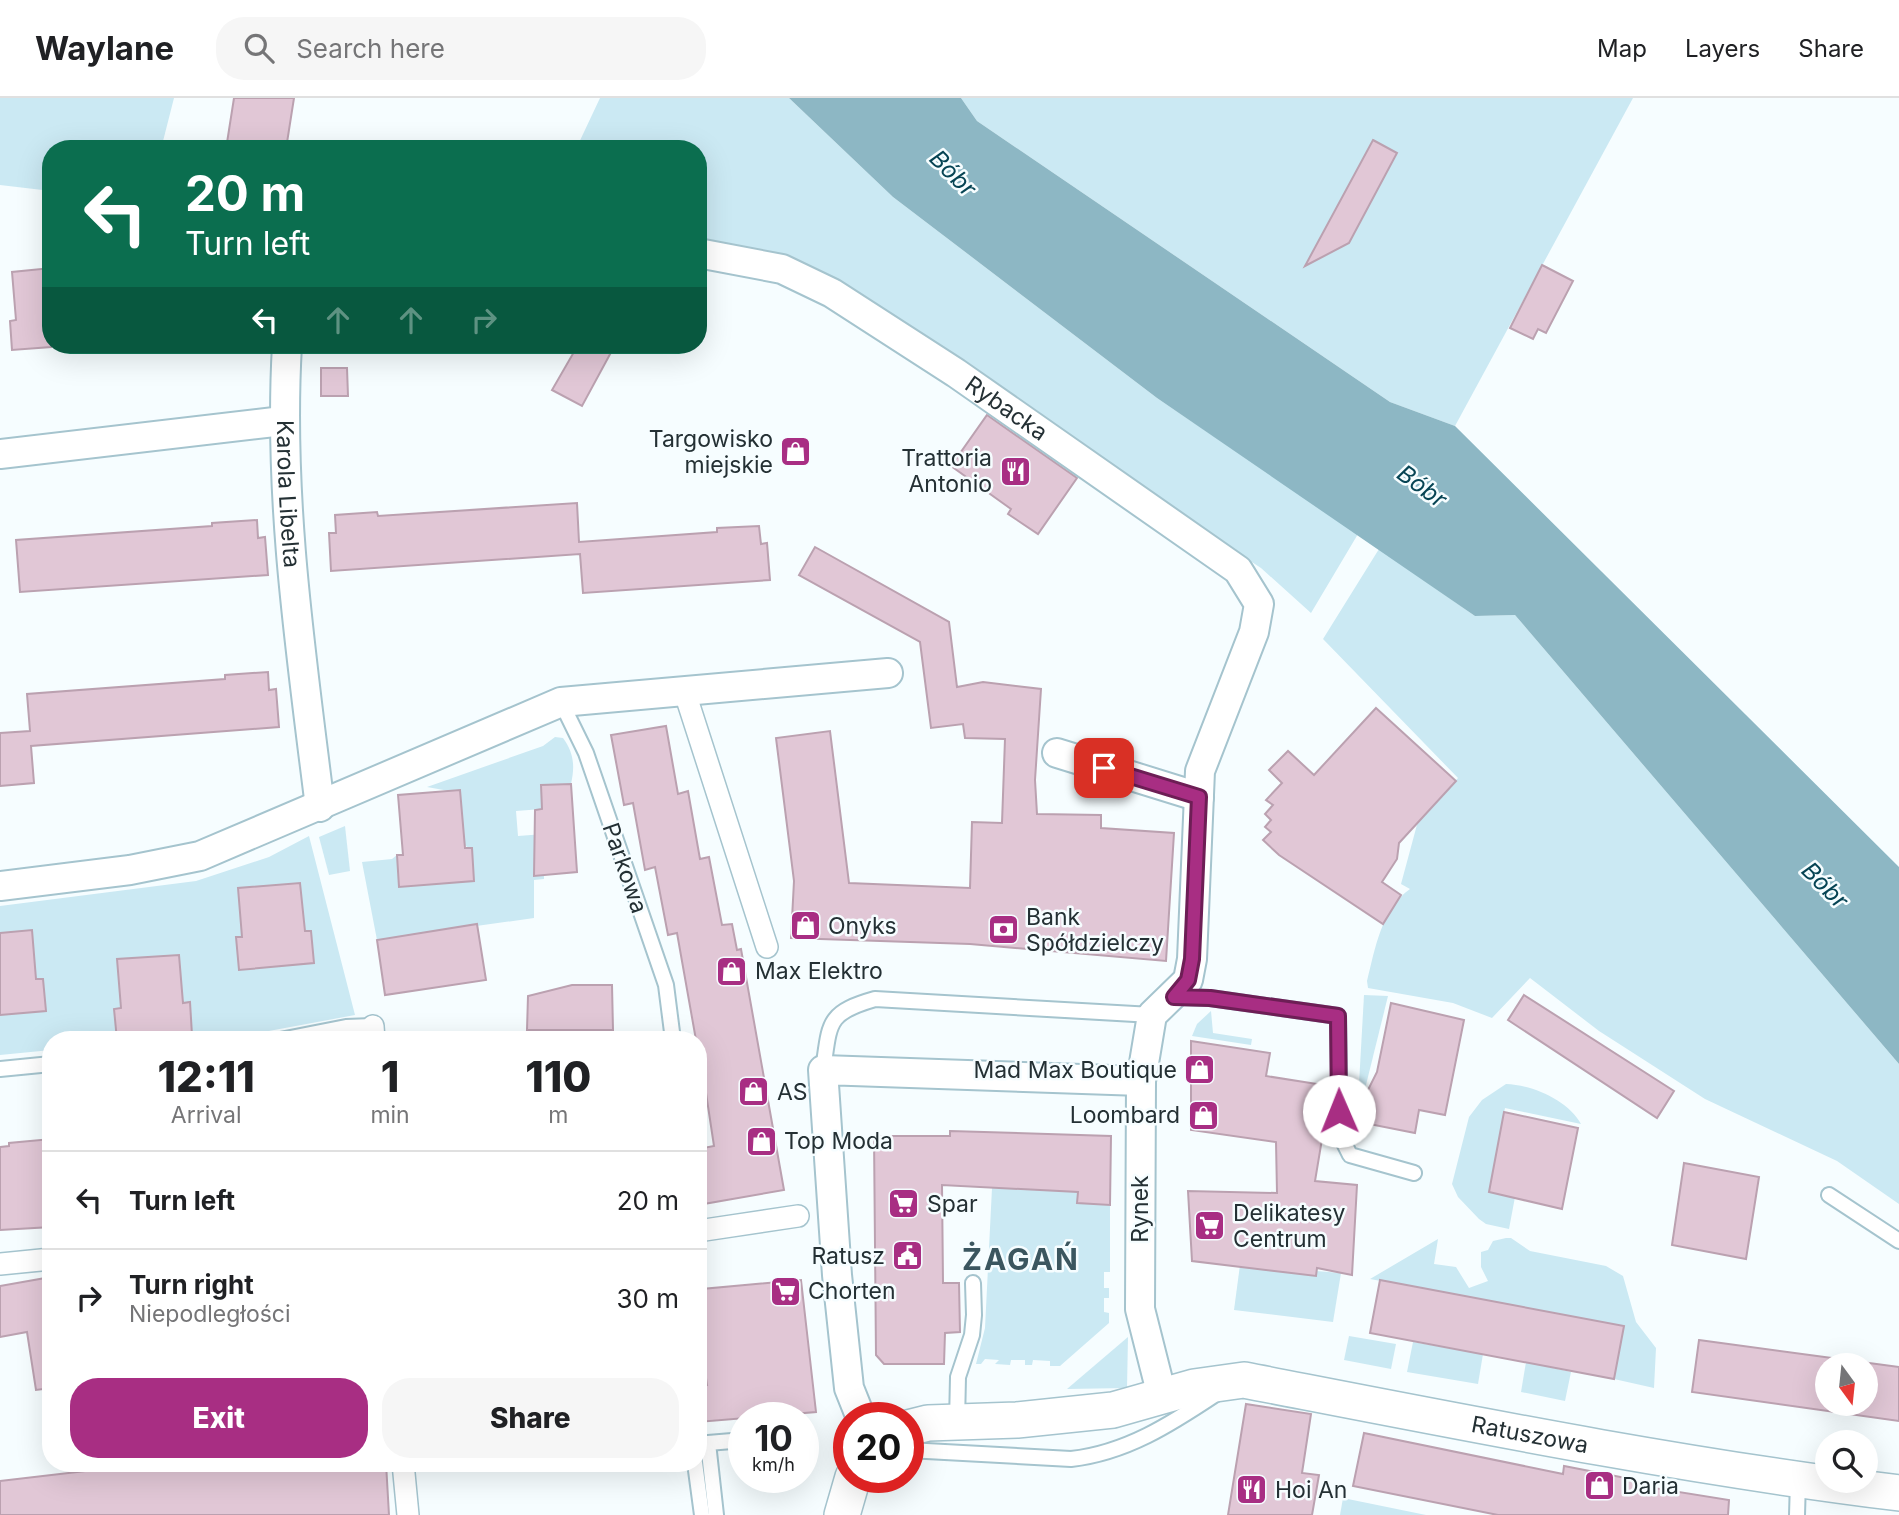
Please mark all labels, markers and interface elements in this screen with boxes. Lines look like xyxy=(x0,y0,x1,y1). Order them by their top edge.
search box xyxy=(216,17,706,80)
text: Waylane xyxy=(35,28,174,68)
icon: search xyxy=(240,29,278,67)
text: Search here xyxy=(296,33,445,64)
text: Map xyxy=(1597,34,1647,63)
text: Layers xyxy=(1685,34,1760,63)
text: Share xyxy=(1798,34,1864,63)
water label: Bóbr xyxy=(924,144,983,203)
text: 20 m xyxy=(185,164,305,223)
icon: left xyxy=(70,168,161,259)
text: Turn left xyxy=(185,224,310,263)
icon: left xyxy=(246,301,284,339)
icon: ahead xyxy=(319,301,357,339)
icon: ahead xyxy=(392,301,430,339)
icon: right xyxy=(465,301,503,339)
street label: Rybacka xyxy=(960,370,1053,447)
street label: Karola Libelta xyxy=(271,420,306,569)
place label: Targowisko miejskie xyxy=(649,425,773,479)
shop icon: Targowisko miejskie xyxy=(779,435,813,469)
place label: Trattoria Antonio xyxy=(901,444,992,498)
restaurant icon: Trattoria Antonio xyxy=(998,454,1032,488)
water label: Bóbr xyxy=(1392,458,1453,514)
pin xyxy=(1074,738,1134,798)
icon: arrive xyxy=(1085,749,1123,787)
street label: Parkowa xyxy=(596,819,654,917)
water label: Bóbr xyxy=(1796,856,1855,915)
place label: Bank Spółdzielczy xyxy=(1026,903,1164,957)
shop icon: Onyks xyxy=(788,909,822,943)
place label: Onyks xyxy=(828,912,897,940)
bank icon: Bank Spółdzielczy xyxy=(986,913,1020,947)
shop icon: Max Elektro xyxy=(715,954,749,988)
place label: Max Elektro xyxy=(755,957,883,985)
text: 12:11 xyxy=(158,1051,255,1102)
text: 1 xyxy=(381,1051,399,1102)
text: 110 xyxy=(525,1051,591,1102)
shop icon: Mad Max Boutique xyxy=(1183,1053,1217,1087)
place label: Mad Max Boutique xyxy=(973,1056,1177,1084)
position arrow xyxy=(1302,1074,1376,1148)
shop icon: AS xyxy=(737,1075,771,1109)
place label: AS xyxy=(777,1078,808,1106)
shop icon: Loombard xyxy=(1186,1098,1220,1132)
text: Arrival xyxy=(171,1101,242,1129)
text: min xyxy=(370,1101,410,1129)
text: m xyxy=(548,1101,568,1129)
place label: Loombard xyxy=(1070,1101,1180,1129)
shop icon: Top Moda xyxy=(744,1124,778,1158)
place label: Top Moda xyxy=(784,1127,893,1155)
street label: Rynek xyxy=(1126,1175,1154,1243)
icon: left xyxy=(70,1181,108,1219)
text: Turn left xyxy=(129,1185,235,1216)
text: 20 m xyxy=(617,1185,679,1216)
supermarket icon: Spar xyxy=(887,1187,921,1221)
place label: Spar xyxy=(927,1190,978,1218)
place label: Delikatesy Centrum xyxy=(1233,1199,1346,1253)
supermarket icon: Delikatesy Centrum xyxy=(1193,1209,1227,1243)
public building icon: Ratusz xyxy=(891,1239,925,1273)
district label: ŻAGAŃ xyxy=(962,1241,1080,1277)
place label: Ratusz xyxy=(811,1242,885,1270)
text: Turn right xyxy=(129,1269,254,1300)
supermarket icon: Chorten xyxy=(768,1274,802,1308)
place label: Chorten xyxy=(808,1277,896,1305)
icon: right xyxy=(70,1279,108,1317)
text: 30 m xyxy=(616,1283,679,1314)
text: Niepodległości xyxy=(129,1300,291,1328)
north arrow xyxy=(1815,1353,1878,1416)
map controls xyxy=(1815,1353,1878,1493)
button: Exit xyxy=(70,1378,368,1458)
button: Share xyxy=(382,1378,679,1458)
speed limit sign: 20 xyxy=(833,1402,924,1493)
street label: Ratuszowa xyxy=(1469,1410,1591,1459)
text: 10 xyxy=(754,1417,793,1459)
button: search xyxy=(1815,1430,1878,1493)
text: km/h xyxy=(752,1454,795,1475)
shop icon: Daria xyxy=(1582,1469,1616,1503)
place label: Daria xyxy=(1622,1472,1679,1500)
restaurant icon: Hoi An xyxy=(1235,1473,1269,1507)
place label: Hoi An xyxy=(1275,1476,1347,1504)

